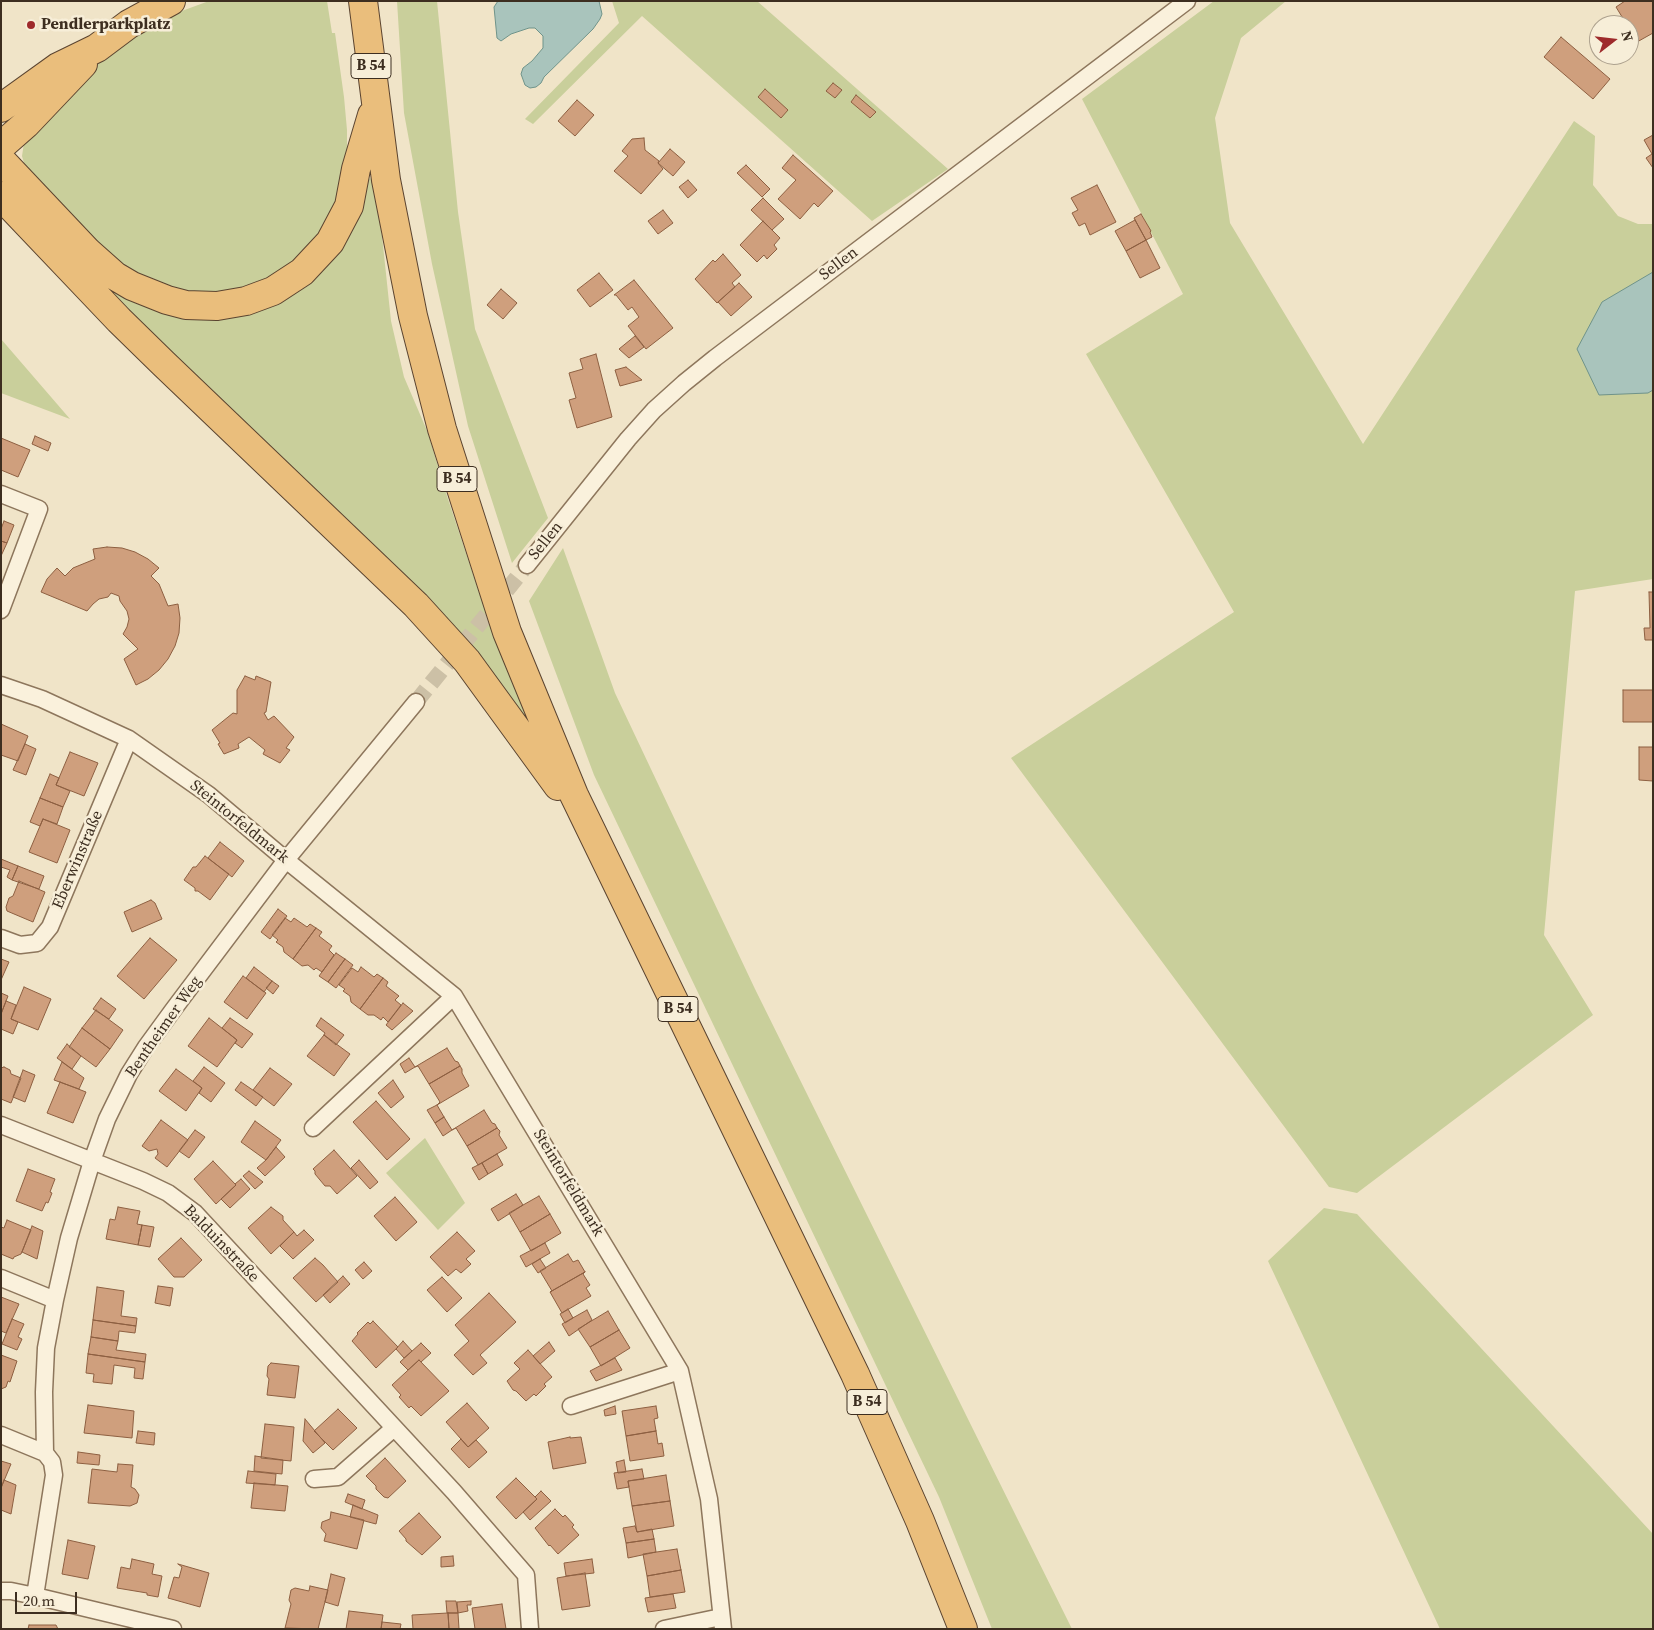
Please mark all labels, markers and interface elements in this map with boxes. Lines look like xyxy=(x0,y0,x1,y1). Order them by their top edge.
place label: Pendlerparkplatz xyxy=(41,15,170,35)
north arrow xyxy=(1589,15,1639,65)
marker: Pendlerparkplatz xyxy=(25,19,37,31)
text: N xyxy=(1616,28,1638,44)
road number: B 54 xyxy=(351,54,391,78)
street label: Sellen xyxy=(816,243,862,285)
road number: B 54 xyxy=(437,466,477,492)
street label: Sellen xyxy=(525,518,567,564)
street label: Steintorfeldmark xyxy=(186,776,292,868)
street label: Eberwinstraße xyxy=(49,808,107,912)
street label: Bentheimer Weg xyxy=(122,973,206,1081)
road number: B 54 xyxy=(658,996,698,1022)
street label: Steintorfeldmark xyxy=(528,1126,608,1240)
street label: Balduinstraße xyxy=(179,1201,263,1287)
road number: B 54 xyxy=(847,1390,887,1414)
scale bar xyxy=(18,1582,80,1614)
text: 20 m xyxy=(23,1590,55,1611)

